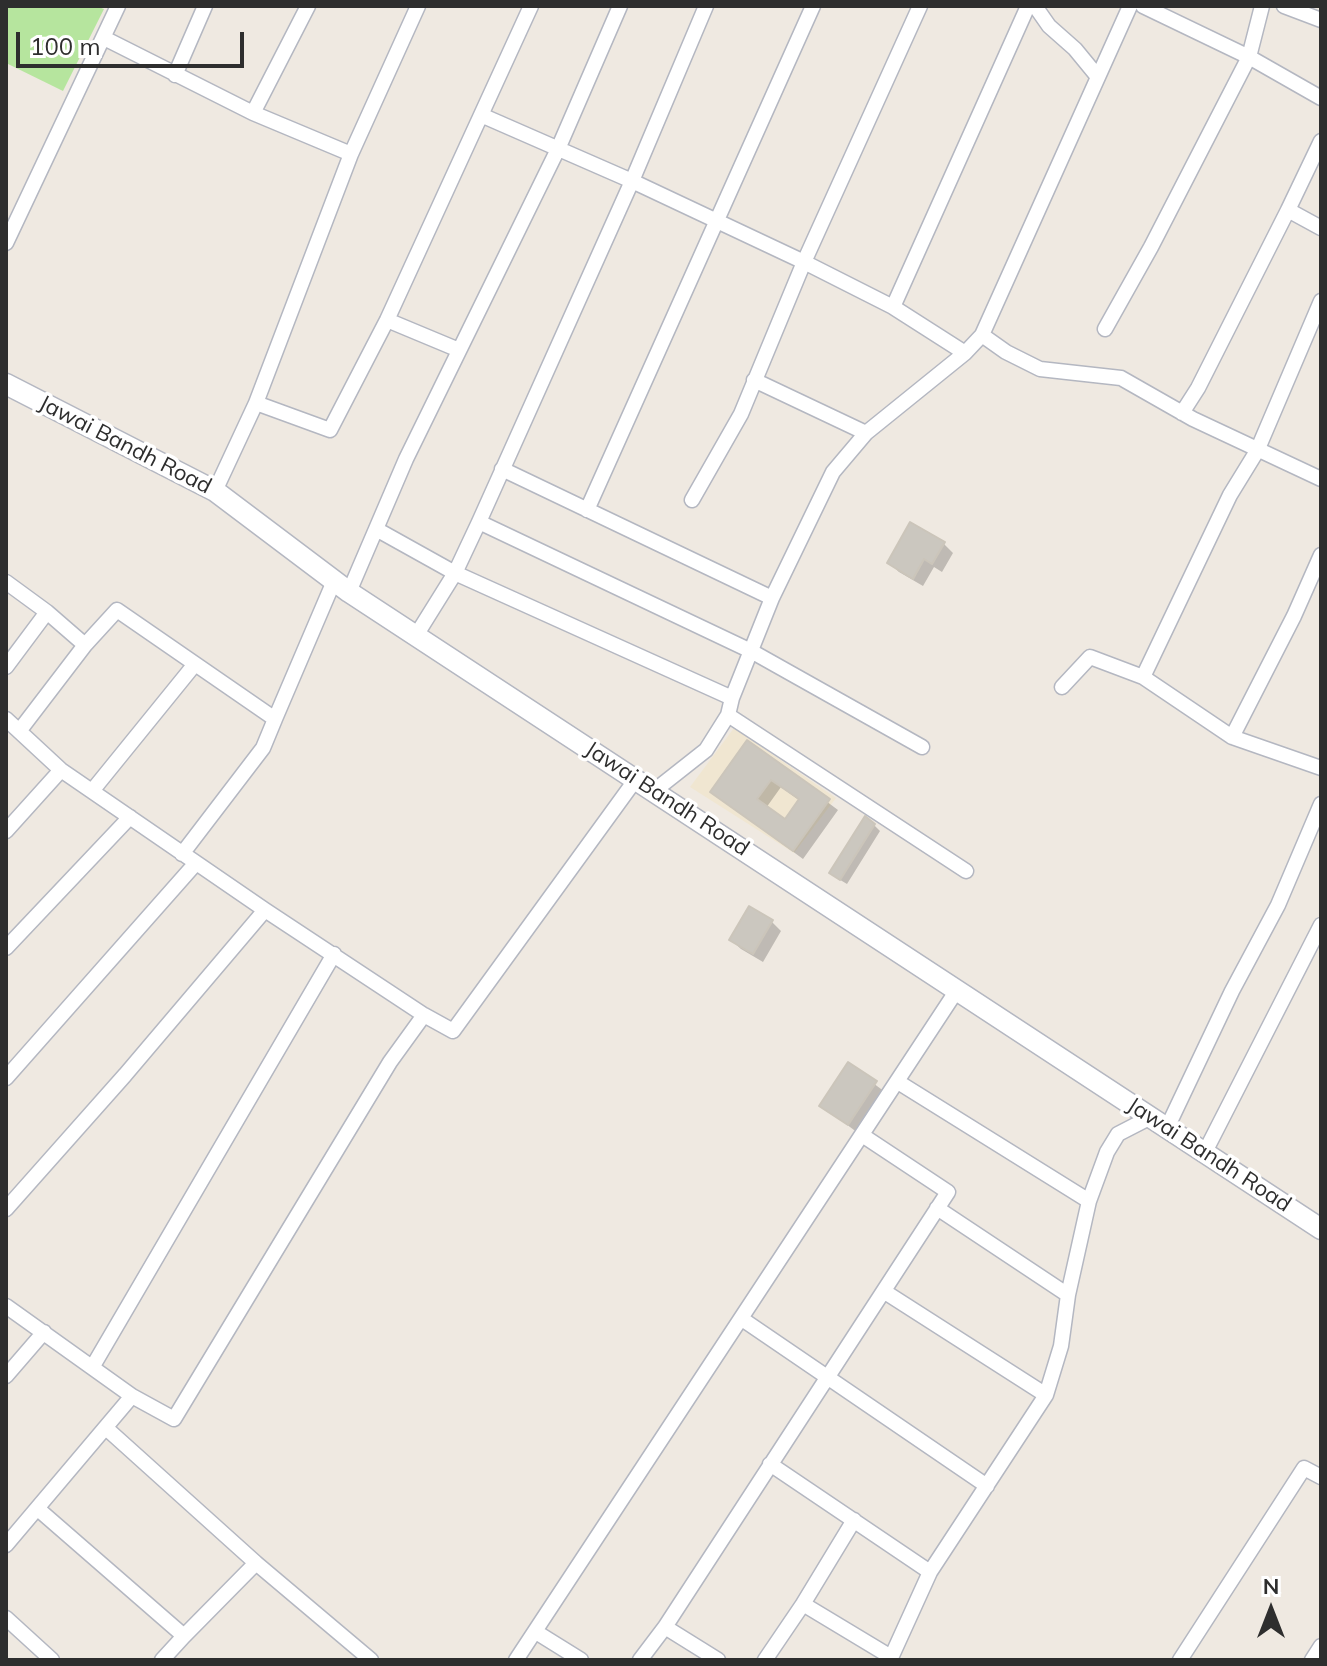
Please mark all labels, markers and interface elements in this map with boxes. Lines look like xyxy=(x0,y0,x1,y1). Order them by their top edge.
scale bar xyxy=(20,16,248,66)
text: 100 m xyxy=(30,31,101,61)
street label: Jawai Bandh Road xyxy=(34,390,216,500)
street label: Jawai Bandh Road xyxy=(580,736,754,862)
street label: Jawai Bandh Road xyxy=(1122,1092,1296,1218)
north arrow xyxy=(1231,1570,1311,1650)
text: N xyxy=(1263,1572,1279,1600)

